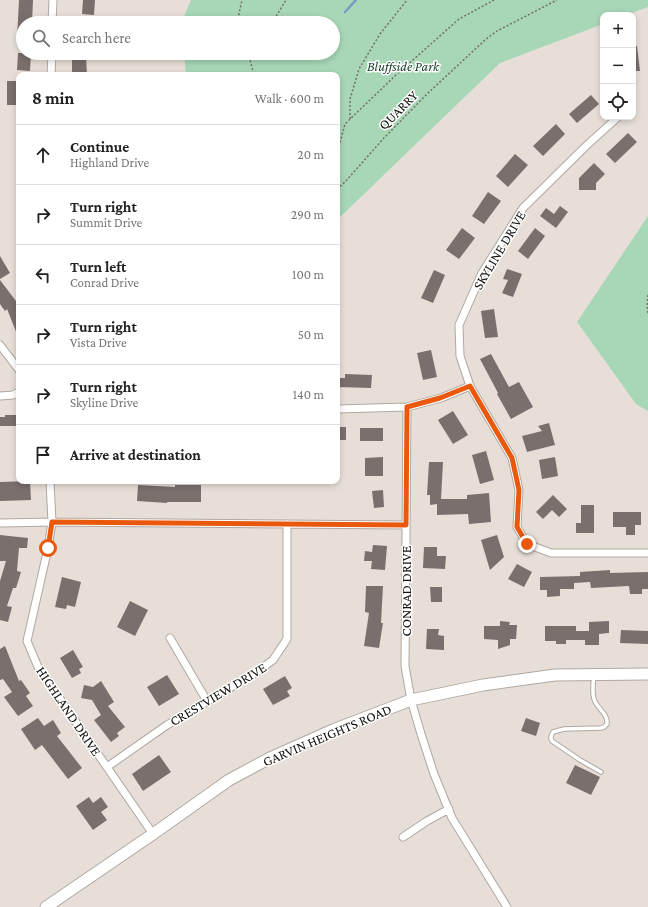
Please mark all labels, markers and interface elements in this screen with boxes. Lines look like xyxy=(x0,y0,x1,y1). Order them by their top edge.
map controls xyxy=(600,12,636,120)
button: + xyxy=(600,12,636,48)
search box xyxy=(16,16,340,60)
icon: search xyxy=(30,27,52,49)
text: Search here xyxy=(62,30,131,46)
button: − xyxy=(600,48,636,84)
park label: Bluffside Park xyxy=(367,58,440,74)
button: locate xyxy=(600,84,636,120)
street label: QUARRY xyxy=(375,87,421,133)
text: 8 min xyxy=(32,89,74,108)
text: Walk · 600 m xyxy=(255,91,324,106)
text: Continue xyxy=(70,139,129,155)
icon: ahead xyxy=(32,144,54,166)
text: 20 m xyxy=(298,147,324,162)
text: Highland Drive xyxy=(70,155,149,170)
text: Turn right xyxy=(70,199,137,215)
icon: right xyxy=(32,204,54,226)
text: 290 m xyxy=(291,207,324,222)
street label: SKYLINE DRIVE xyxy=(469,207,529,292)
text: Summit Drive xyxy=(70,215,142,230)
text: Turn left xyxy=(70,259,126,275)
icon: left xyxy=(32,264,54,286)
text: 100 m xyxy=(292,267,324,282)
text: Conrad Drive xyxy=(70,275,139,290)
text: Turn right xyxy=(70,319,137,335)
icon: right xyxy=(32,324,54,346)
text: 50 m xyxy=(298,327,324,342)
text: Vista Drive xyxy=(70,335,127,350)
text: Turn right xyxy=(70,379,137,395)
icon: right xyxy=(32,384,54,406)
text: 140 m xyxy=(293,387,324,402)
text: Skyline Drive xyxy=(70,395,138,410)
icon: arrive xyxy=(32,444,54,466)
text: Arrive at destination xyxy=(70,447,201,463)
route end xyxy=(518,535,536,553)
route start xyxy=(39,539,57,557)
street label: CONRAD DRIVE xyxy=(398,545,414,636)
street label: CRESTVIEW DRIVE xyxy=(167,659,269,729)
street label: HIGHLAND DRIVE xyxy=(33,663,105,759)
street label: GARVIN HEIGHTS ROAD xyxy=(260,701,394,769)

